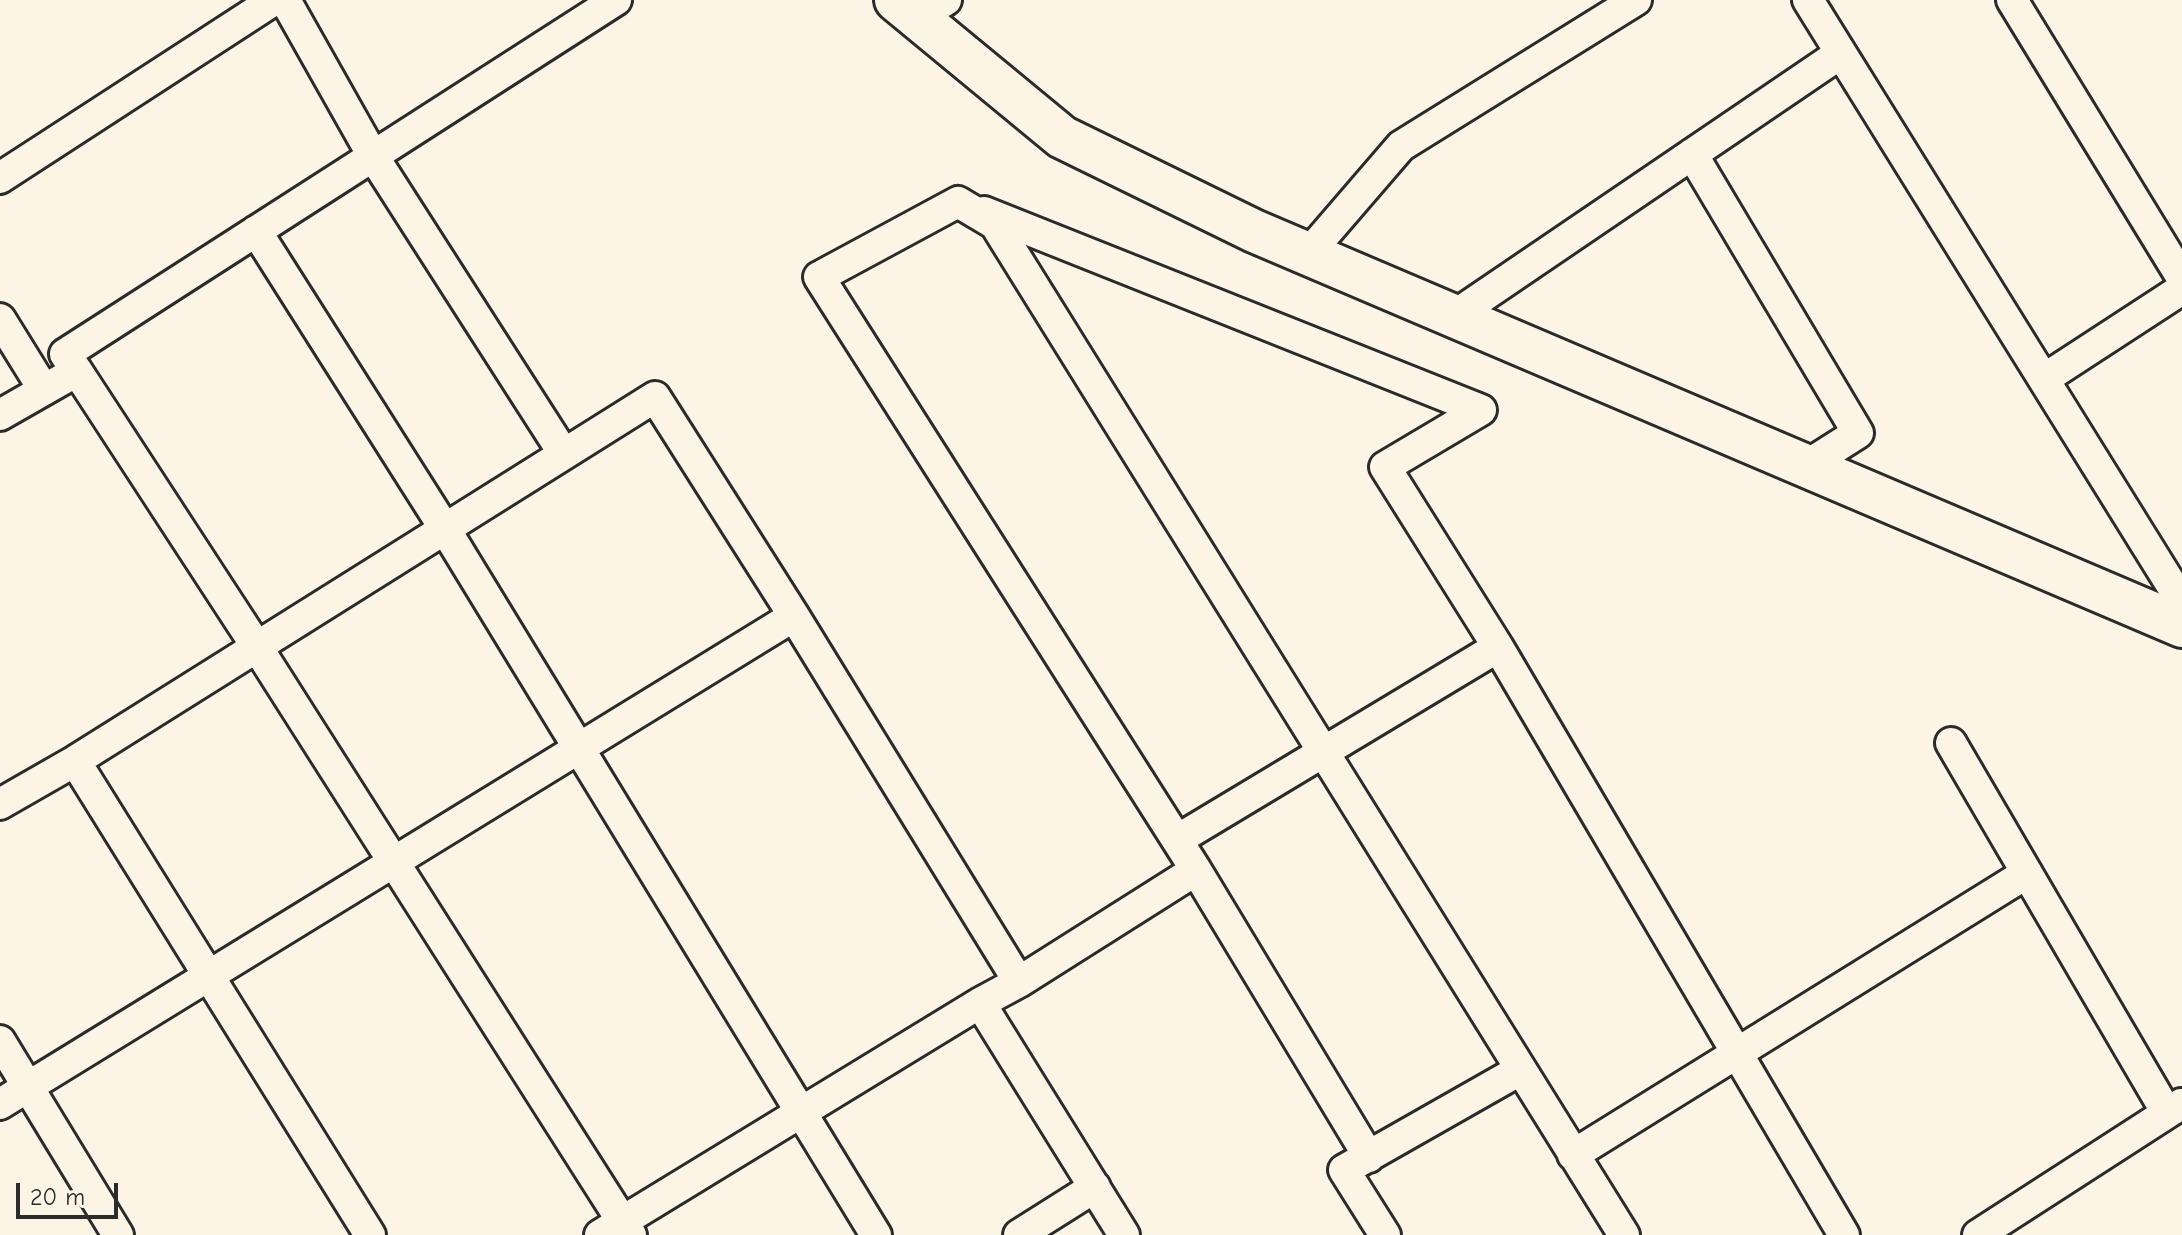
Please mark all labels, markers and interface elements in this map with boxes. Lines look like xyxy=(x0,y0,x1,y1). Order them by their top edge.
scale bar xyxy=(20,1167,122,1217)
text: 20 m xyxy=(30,1183,85,1211)

